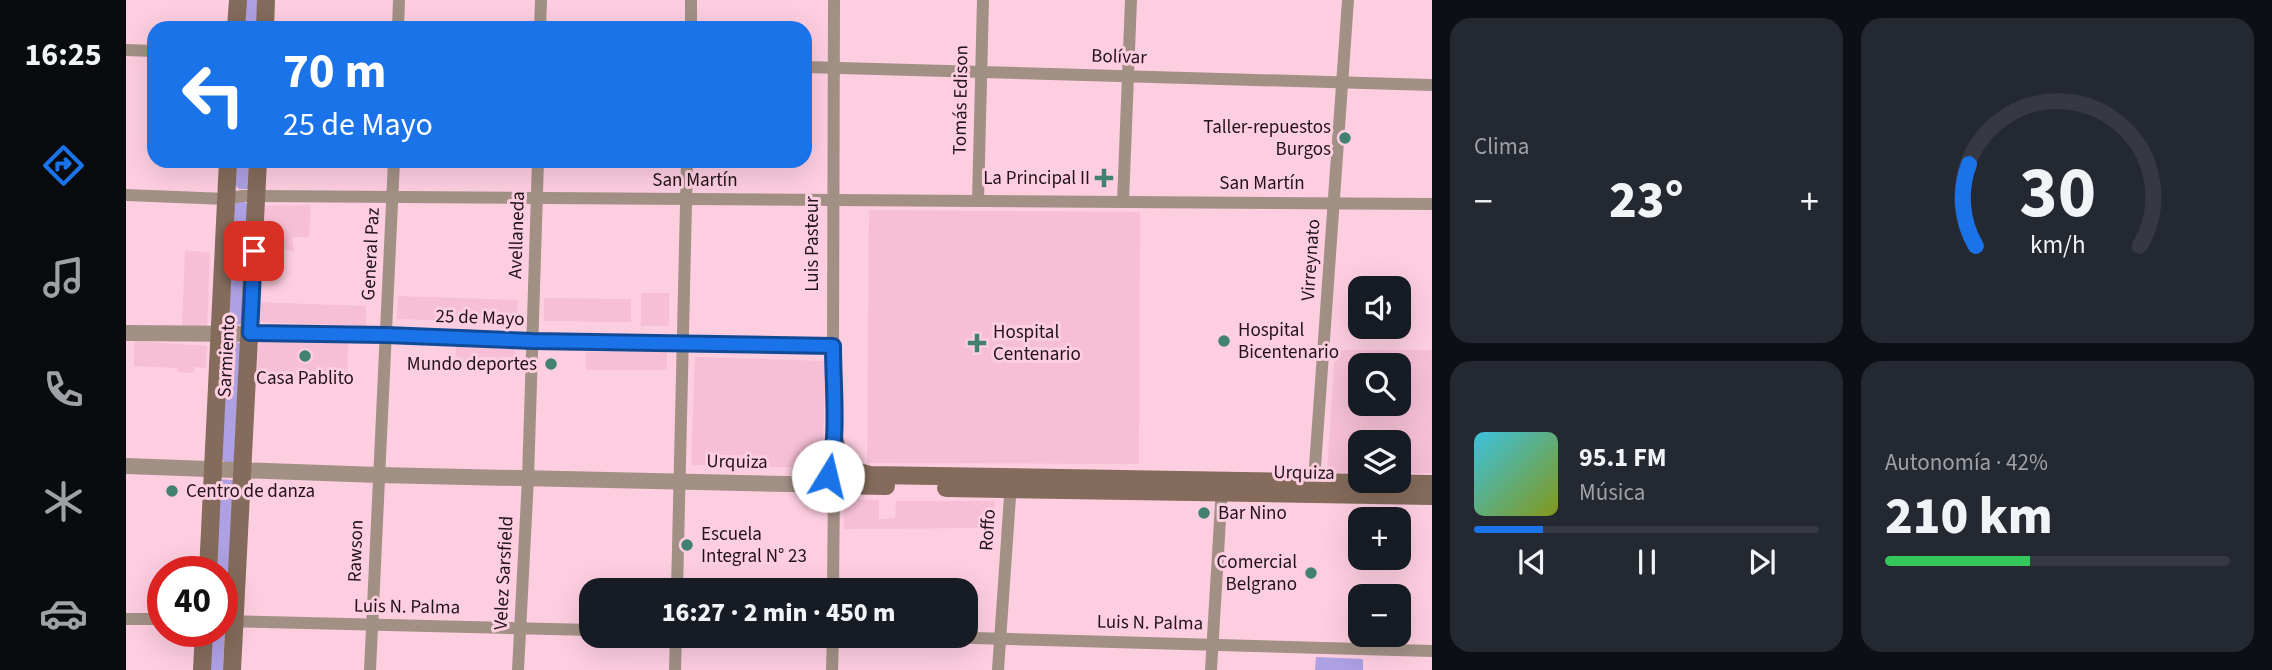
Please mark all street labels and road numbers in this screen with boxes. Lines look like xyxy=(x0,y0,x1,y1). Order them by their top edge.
street label: Bolívar xyxy=(1091,43,1148,71)
street label: Tomás Edison xyxy=(947,45,975,155)
street label: San Martín xyxy=(652,167,738,194)
street label: San Martín xyxy=(1219,170,1305,197)
street label: Avellaneda xyxy=(502,191,532,279)
street label: Luis Pasteur xyxy=(799,196,826,292)
street label: General Paz xyxy=(355,207,387,301)
street label: Virreynato xyxy=(1295,218,1327,302)
street label: 25 de Mayo xyxy=(435,303,525,333)
street label: Sarmiento xyxy=(211,314,243,398)
street label: Urquiza xyxy=(706,448,768,476)
street label: Urquiza xyxy=(1273,459,1335,487)
street label: Roffo xyxy=(973,508,1003,552)
street label: Velez Sarsfield xyxy=(488,515,520,631)
street label: Rawson xyxy=(341,519,371,583)
street label: Luis N. Palma xyxy=(354,593,460,621)
street label: Luis N. Palma xyxy=(1097,609,1203,637)

